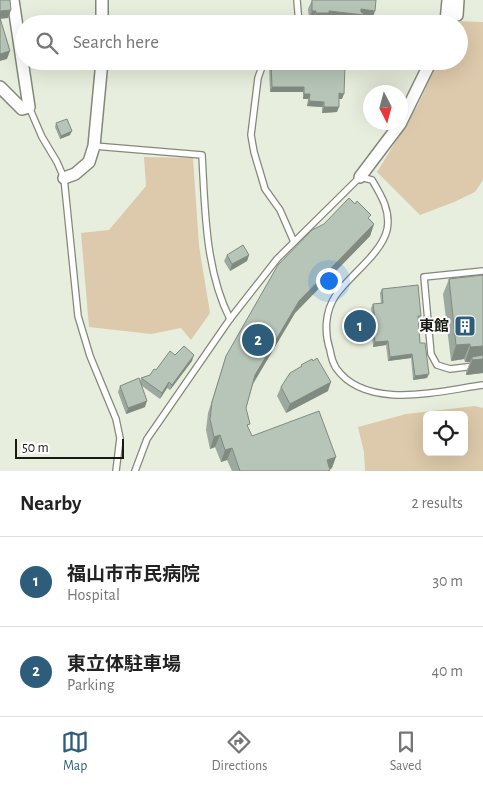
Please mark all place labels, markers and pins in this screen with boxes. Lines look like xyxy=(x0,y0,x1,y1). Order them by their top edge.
pin: 1 xyxy=(344,307,376,345)
building icon: 東館 xyxy=(453,314,477,338)
place label: 東館 xyxy=(419,318,449,334)
pin: 2 xyxy=(242,321,274,359)

